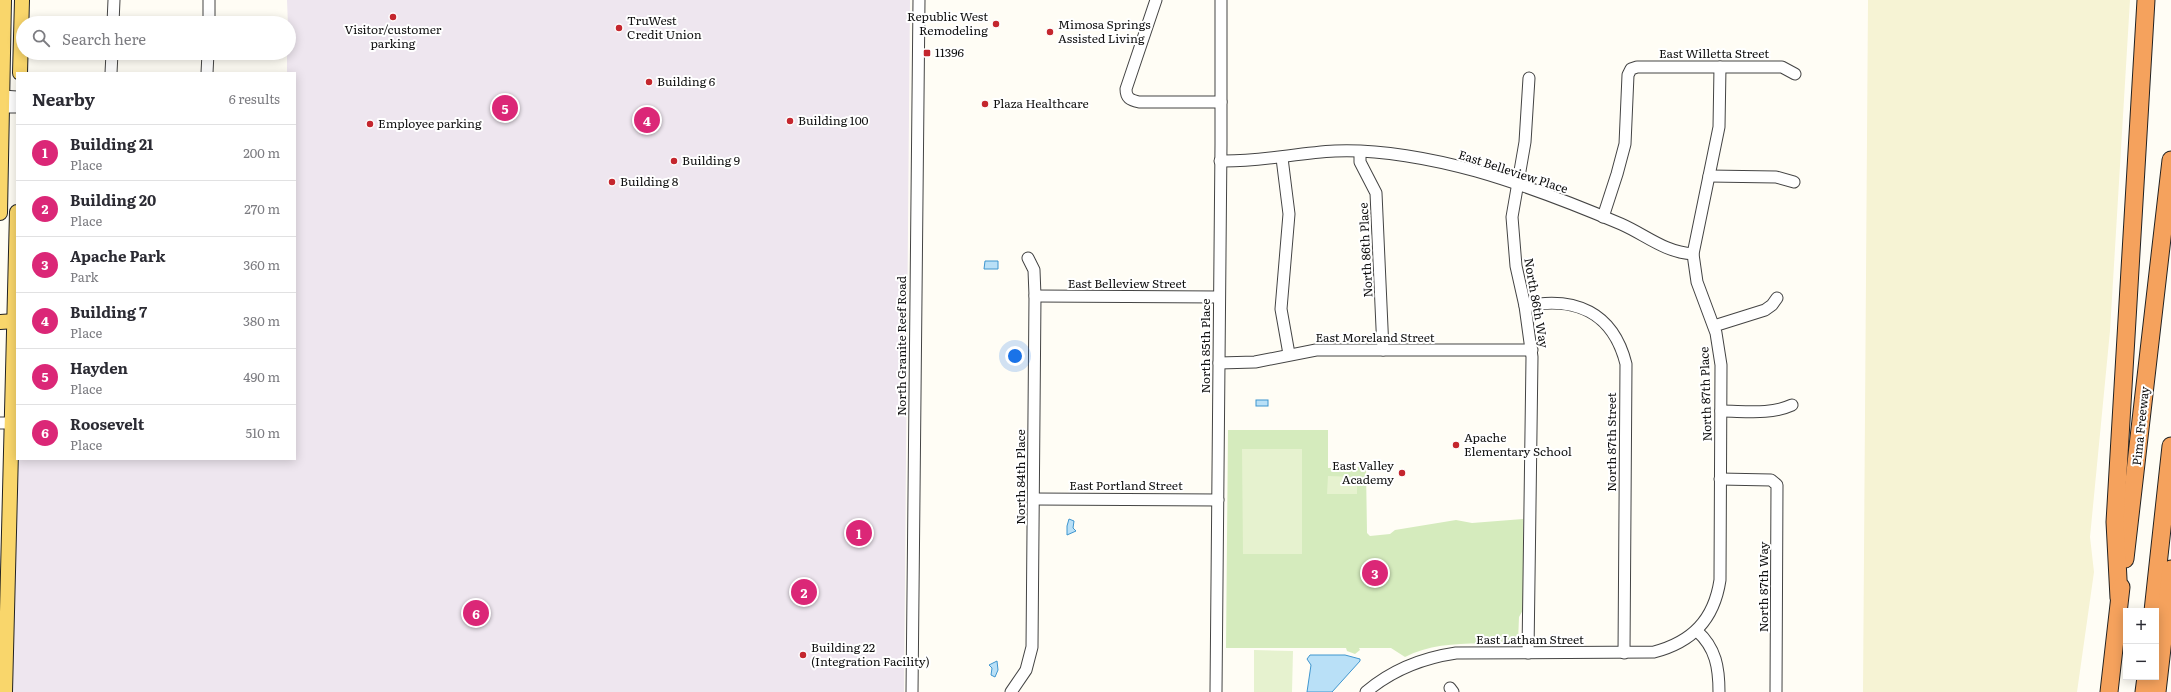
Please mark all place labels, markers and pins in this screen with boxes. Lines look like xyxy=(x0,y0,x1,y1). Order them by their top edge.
place label: Republic West Remodeling xyxy=(907,7,988,39)
place label: TruWest Credit Union xyxy=(627,11,702,43)
marker: Visitor/customer parking xyxy=(388,12,398,22)
place label: Mimosa Springs Assisted Living xyxy=(1058,15,1151,47)
marker: Republic West Remodeling xyxy=(991,19,1001,29)
place label: Visitor/customer parking xyxy=(344,20,442,52)
marker: TruWest Credit Union xyxy=(614,23,624,33)
marker: Mimosa Springs Assisted Living xyxy=(1045,27,1055,37)
place label: 11396 xyxy=(935,43,965,61)
marker: 11396 xyxy=(922,48,932,58)
place label: Building 6 xyxy=(657,72,716,90)
marker: Building 6 xyxy=(644,77,654,87)
pin: 5 xyxy=(492,93,518,123)
place label: Plaza Healthcare xyxy=(993,94,1089,112)
marker: Plaza Healthcare xyxy=(980,99,990,109)
pin: 4 xyxy=(634,105,660,135)
place label: Building 100 xyxy=(798,111,869,129)
place label: Employee parking xyxy=(378,114,482,132)
marker: Building 100 xyxy=(785,116,795,126)
marker: Employee parking xyxy=(365,119,375,129)
place label: Building 9 xyxy=(682,151,740,169)
marker: Building 9 xyxy=(669,156,679,166)
place label: Building 8 xyxy=(620,172,679,190)
marker: Building 8 xyxy=(607,177,617,187)
place label: Apache Elementary School xyxy=(1464,428,1572,460)
marker: Apache Elementary School xyxy=(1451,440,1461,450)
place label: East Valley Academy xyxy=(1332,456,1394,488)
marker: East Valley Academy xyxy=(1397,468,1407,478)
pin: 1 xyxy=(846,518,872,548)
pin: 3 xyxy=(1362,558,1388,588)
pin: 2 xyxy=(791,577,817,607)
pin: 6 xyxy=(463,598,489,628)
place label: Building 22 (Integration Facility) xyxy=(811,638,930,670)
marker: Building 22 (Integration Facility) xyxy=(798,650,808,660)

